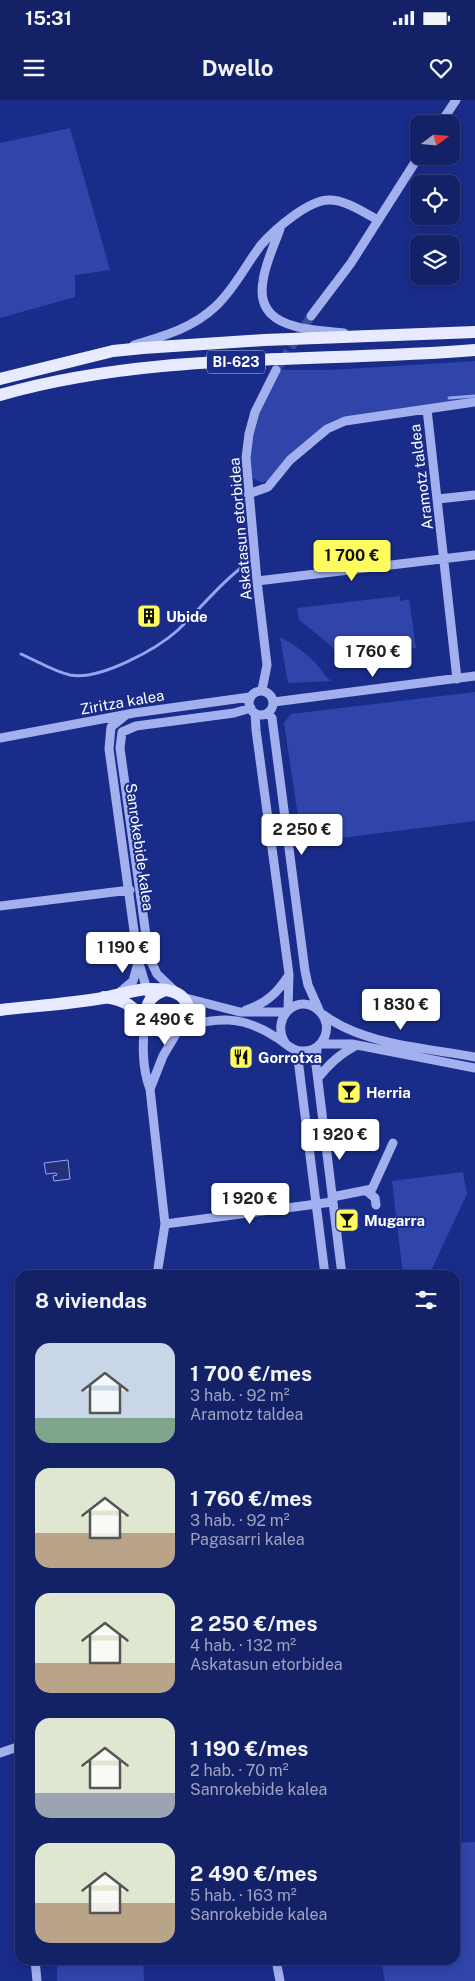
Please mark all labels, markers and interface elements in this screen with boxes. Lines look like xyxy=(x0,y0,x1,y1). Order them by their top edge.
text: 15:31 xyxy=(25,7,72,29)
icon: menu xyxy=(20,54,48,82)
icon: heart xyxy=(427,54,455,82)
text: Dwello xyxy=(202,55,273,81)
north arrow xyxy=(410,115,460,165)
map controls xyxy=(410,115,460,285)
button: locate xyxy=(410,175,460,225)
button: layers xyxy=(410,235,460,285)
road number: BI-623 xyxy=(207,350,265,374)
street label: Aramotz taldea xyxy=(406,423,436,531)
street label: Askatasun etorbidea xyxy=(225,457,255,601)
pin: 1 700 € xyxy=(306,540,398,582)
text: 1 700 € xyxy=(325,546,379,565)
building icon: Ubide xyxy=(136,603,162,629)
place label: Ubide xyxy=(166,608,208,625)
pin: 1 760 € xyxy=(327,636,419,678)
text: 1 760 € xyxy=(345,642,401,661)
street label: Ziritza kalea xyxy=(79,686,165,718)
street label: Sanrokebide kalea xyxy=(123,782,157,912)
pin: 2 250 € xyxy=(256,814,348,856)
text: 2 250 € xyxy=(272,820,332,839)
pin: 1 190 € xyxy=(77,932,169,974)
text: 1 190 € xyxy=(97,938,149,957)
pin: 1 830 € xyxy=(355,988,447,1031)
text: 1 830 € xyxy=(373,995,429,1014)
pin: 2 490 € xyxy=(119,1004,211,1046)
text: 2 490 € xyxy=(135,1010,195,1029)
restaurant icon: Gorrotxa xyxy=(228,1044,254,1070)
place label: Gorrotxa xyxy=(258,1049,322,1066)
bar icon: Herria xyxy=(336,1079,362,1105)
place label: Herria xyxy=(366,1084,411,1101)
pin: 1 920 € xyxy=(294,1118,386,1161)
text: 1 920 € xyxy=(312,1125,368,1144)
pin: 1 920 € xyxy=(204,1182,296,1225)
text: 1 920 € xyxy=(222,1189,278,1208)
bar icon: Mugarra xyxy=(334,1207,360,1233)
place label: Mugarra xyxy=(364,1212,425,1229)
icon: filters xyxy=(412,1286,440,1314)
text: 8 viviendas xyxy=(35,1288,147,1313)
text: 1 700 €/mes xyxy=(190,1361,312,1386)
icon: home xyxy=(75,1363,135,1423)
text: 3 hab. · 92 m² xyxy=(190,1386,290,1405)
text: Aramotz taldea xyxy=(190,1405,303,1424)
text: 1 760 €/mes xyxy=(190,1486,312,1511)
icon: home xyxy=(75,1488,135,1548)
text: 3 hab. · 92 m² xyxy=(190,1511,290,1530)
text: Pagasarri kalea xyxy=(190,1530,305,1549)
text: 2 250 €/mes xyxy=(190,1611,317,1636)
icon: home xyxy=(75,1613,135,1673)
text: 4 hab. · 132 m² xyxy=(190,1636,296,1655)
text: Askatasun etorbidea xyxy=(190,1655,343,1674)
text: 1 190 €/mes xyxy=(190,1736,308,1761)
icon: home xyxy=(75,1738,135,1798)
text: 2 hab. · 70 m² xyxy=(190,1761,289,1780)
text: Sanrokebide kalea xyxy=(190,1780,327,1799)
text: 2 490 €/mes xyxy=(190,1861,318,1886)
icon: home xyxy=(75,1863,135,1923)
text: 5 hab. · 163 m² xyxy=(190,1886,297,1905)
text: Sanrokebide kalea xyxy=(190,1905,327,1924)

